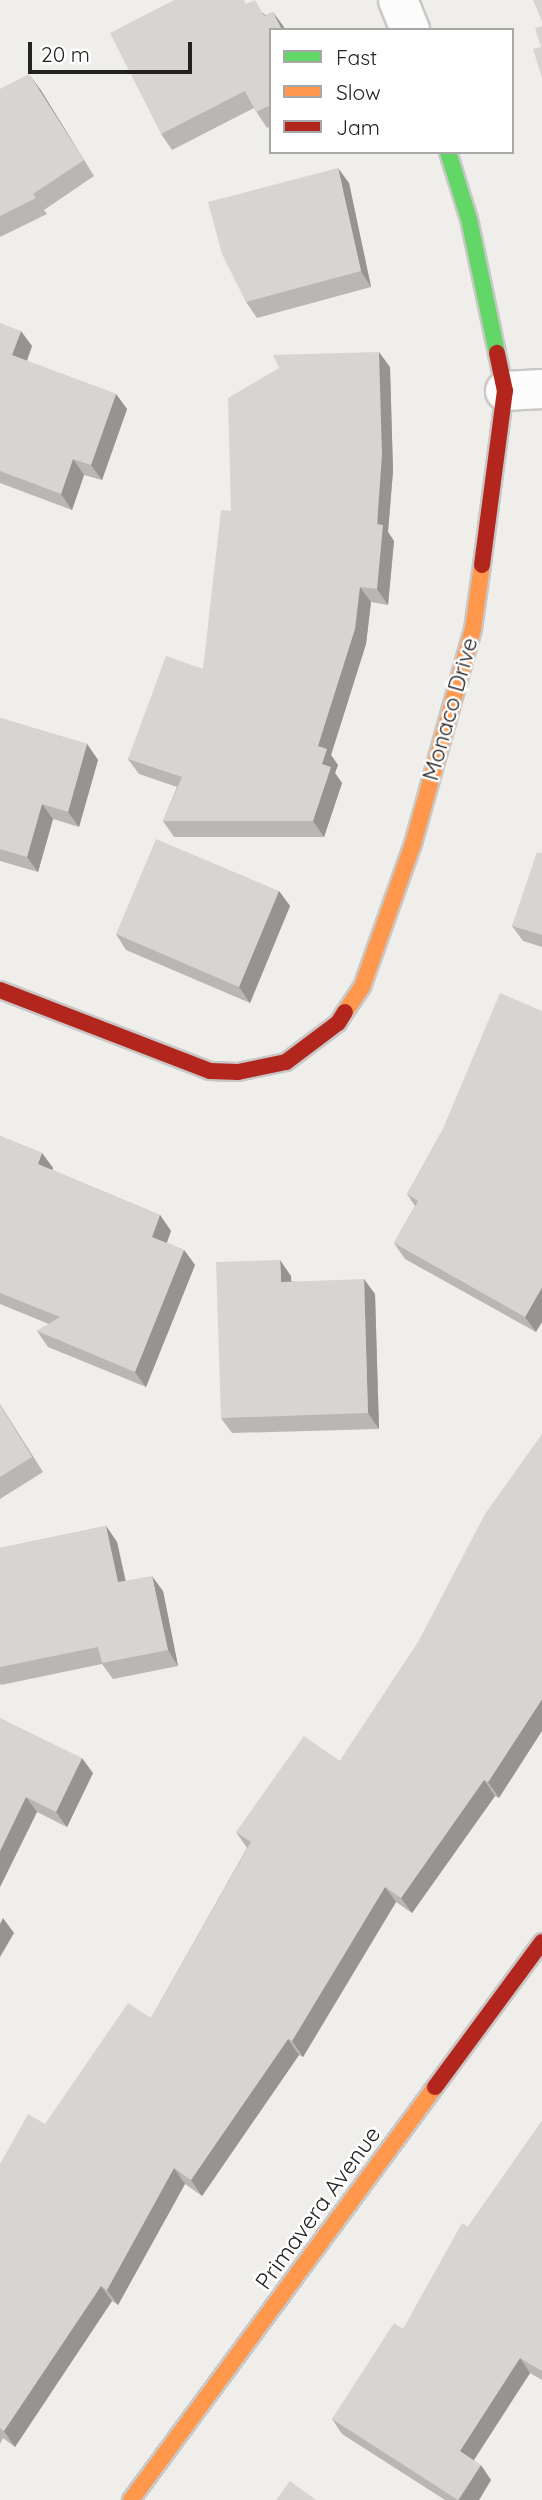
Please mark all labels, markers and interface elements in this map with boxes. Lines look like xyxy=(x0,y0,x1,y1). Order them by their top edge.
scale bar xyxy=(32,28,196,72)
legend xyxy=(269,28,514,154)
text: 20 m xyxy=(41,41,90,67)
text: Fast xyxy=(336,44,377,70)
text: Slow xyxy=(336,79,381,105)
text: Jam xyxy=(336,114,380,140)
street label: Monaco Drive xyxy=(416,634,484,784)
street label: Primavera Avenue xyxy=(250,2121,386,2295)

